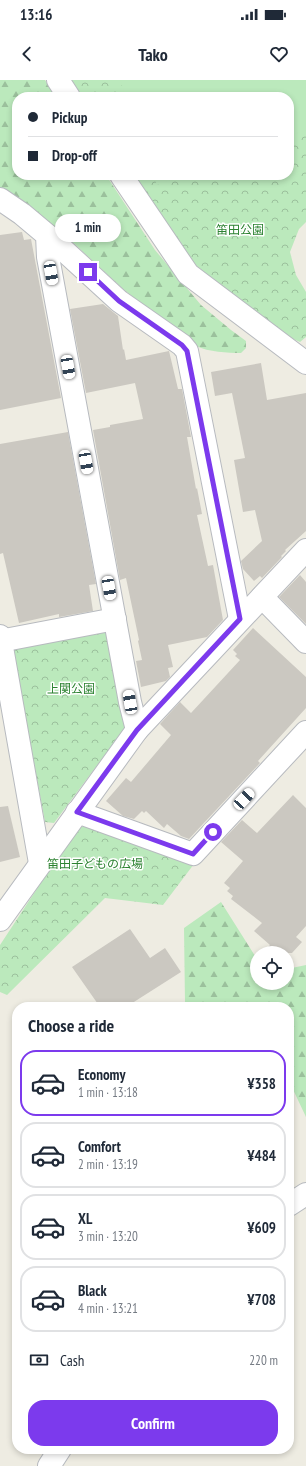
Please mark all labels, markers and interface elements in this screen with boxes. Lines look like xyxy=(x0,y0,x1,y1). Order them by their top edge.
text: 13:16 xyxy=(20,5,52,24)
icon: back xyxy=(16,43,38,65)
text: Tako xyxy=(138,43,168,66)
icon: heart xyxy=(268,43,290,65)
text: Pickup xyxy=(52,108,87,127)
text: Drop-off xyxy=(52,146,97,165)
callout: 1 min xyxy=(55,214,121,242)
text: 1 min xyxy=(75,219,101,236)
park label: 笛田公園 xyxy=(216,222,264,237)
car xyxy=(43,260,59,286)
route end xyxy=(79,263,97,281)
car xyxy=(60,354,76,380)
car xyxy=(78,449,94,475)
car xyxy=(101,575,117,601)
park label: 上関公園 xyxy=(47,681,95,696)
car xyxy=(122,689,138,715)
car xyxy=(231,786,257,812)
route start xyxy=(204,823,222,841)
park label: 笛田子どもの広場 xyxy=(47,856,143,871)
map controls xyxy=(250,946,294,990)
button: locate xyxy=(250,946,294,990)
text: Choose a ride xyxy=(28,1014,114,1037)
icon: car xyxy=(30,1065,66,1101)
text: Economy xyxy=(78,1065,126,1084)
text: ¥358 xyxy=(247,1074,276,1093)
text: 1 min · 13:18 xyxy=(78,1084,138,1101)
icon: car xyxy=(30,1137,66,1173)
text: Comfort xyxy=(78,1137,121,1156)
text: ¥484 xyxy=(247,1146,276,1165)
text: 2 min · 13:19 xyxy=(78,1156,138,1173)
icon: car xyxy=(30,1209,66,1245)
text: XL xyxy=(78,1209,92,1228)
text: ¥609 xyxy=(247,1218,276,1237)
text: 3 min · 13:20 xyxy=(78,1228,138,1245)
icon: car xyxy=(30,1281,66,1317)
text: Black xyxy=(78,1281,107,1300)
text: ¥708 xyxy=(247,1290,276,1309)
text: 4 min · 13:21 xyxy=(78,1300,138,1317)
icon: cash xyxy=(28,1349,50,1371)
text: Cash xyxy=(60,1351,84,1370)
text: 220 m xyxy=(249,1352,278,1369)
button: Confirm xyxy=(28,1400,278,1446)

